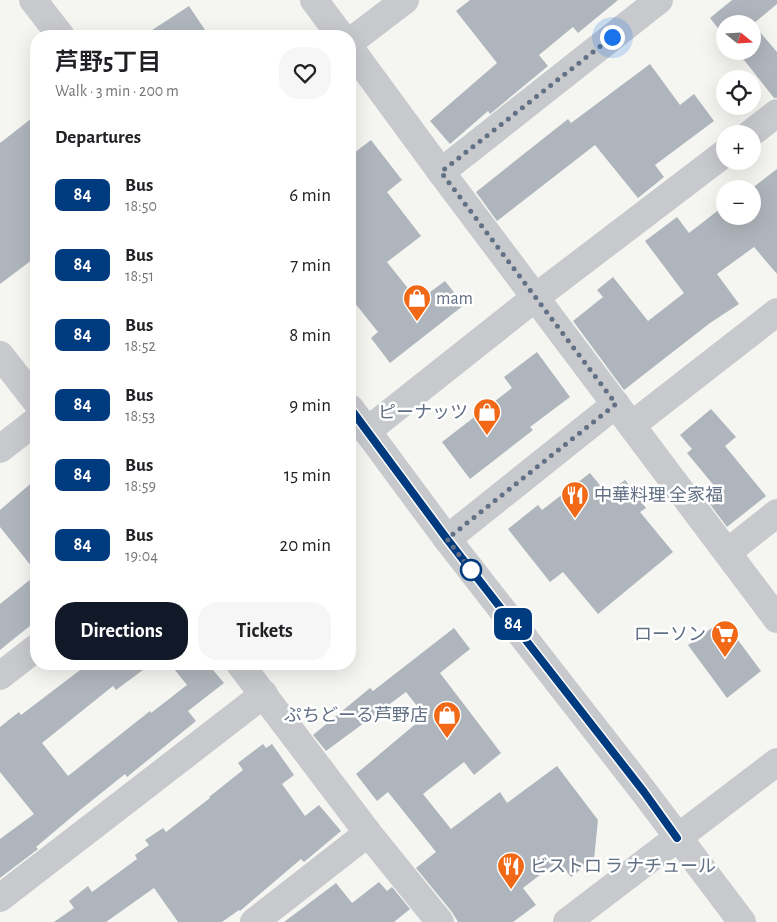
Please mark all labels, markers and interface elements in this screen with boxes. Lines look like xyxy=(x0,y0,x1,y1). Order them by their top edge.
north arrow xyxy=(716,15,761,60)
map controls xyxy=(716,15,761,225)
your location xyxy=(600,25,625,50)
button: heart xyxy=(279,47,331,99)
text: 芦野5丁目 xyxy=(55,51,161,75)
button: locate xyxy=(716,70,761,115)
text: Walk · 3 min · 200 m xyxy=(55,83,179,99)
button: + xyxy=(716,125,761,170)
text: Departures xyxy=(55,128,141,147)
text: Bus xyxy=(125,176,153,195)
button: − xyxy=(716,180,761,225)
text: 84 xyxy=(74,186,91,204)
text: 6 min xyxy=(289,186,331,205)
text: 18:50 xyxy=(125,198,157,214)
text: Bus xyxy=(125,246,153,265)
text: 84 xyxy=(74,256,91,274)
text: 7 min xyxy=(290,256,331,275)
text: 18:51 xyxy=(125,268,154,284)
shop icon: mam xyxy=(402,283,432,322)
place label: mam xyxy=(436,290,473,308)
text: Bus xyxy=(125,316,153,335)
text: 84 xyxy=(74,326,91,344)
text: 8 min xyxy=(289,326,331,345)
text: 18:52 xyxy=(125,338,156,354)
text: Bus xyxy=(125,386,153,405)
text: 84 xyxy=(74,396,91,414)
text: 9 min xyxy=(289,396,331,415)
shop icon: ピーナッツ xyxy=(472,397,502,436)
place label: ピーナッツ xyxy=(378,404,468,422)
text: 18:53 xyxy=(125,408,155,424)
text: Bus xyxy=(125,456,153,475)
text: 84 xyxy=(74,466,91,484)
text: 15 min xyxy=(284,466,331,485)
text: 18:59 xyxy=(125,478,156,494)
restaurant icon: 中華料理 全家福 xyxy=(560,480,590,519)
place label: 中華料理 全家福 xyxy=(594,485,723,505)
text: Bus xyxy=(125,526,153,545)
text: 84 xyxy=(74,536,91,554)
text: 20 min xyxy=(280,536,331,555)
text: 19:04 xyxy=(125,548,158,564)
unlabelled marker xyxy=(460,559,482,581)
button: Directions xyxy=(55,602,188,660)
button: Tickets xyxy=(198,602,331,660)
line badge: 84 xyxy=(490,608,536,640)
text: 84 xyxy=(504,615,522,633)
supermarket icon: ローソン xyxy=(710,619,740,658)
place label: ローソン xyxy=(634,626,706,644)
shop icon: ぷちどーる芦野店 xyxy=(432,700,462,739)
place label: ぷちどーる芦野店 xyxy=(284,706,428,725)
restaurant icon: ビストロ ラ ナチュール xyxy=(496,851,526,890)
place label: ビストロ ラ ナチュール xyxy=(530,857,716,876)

